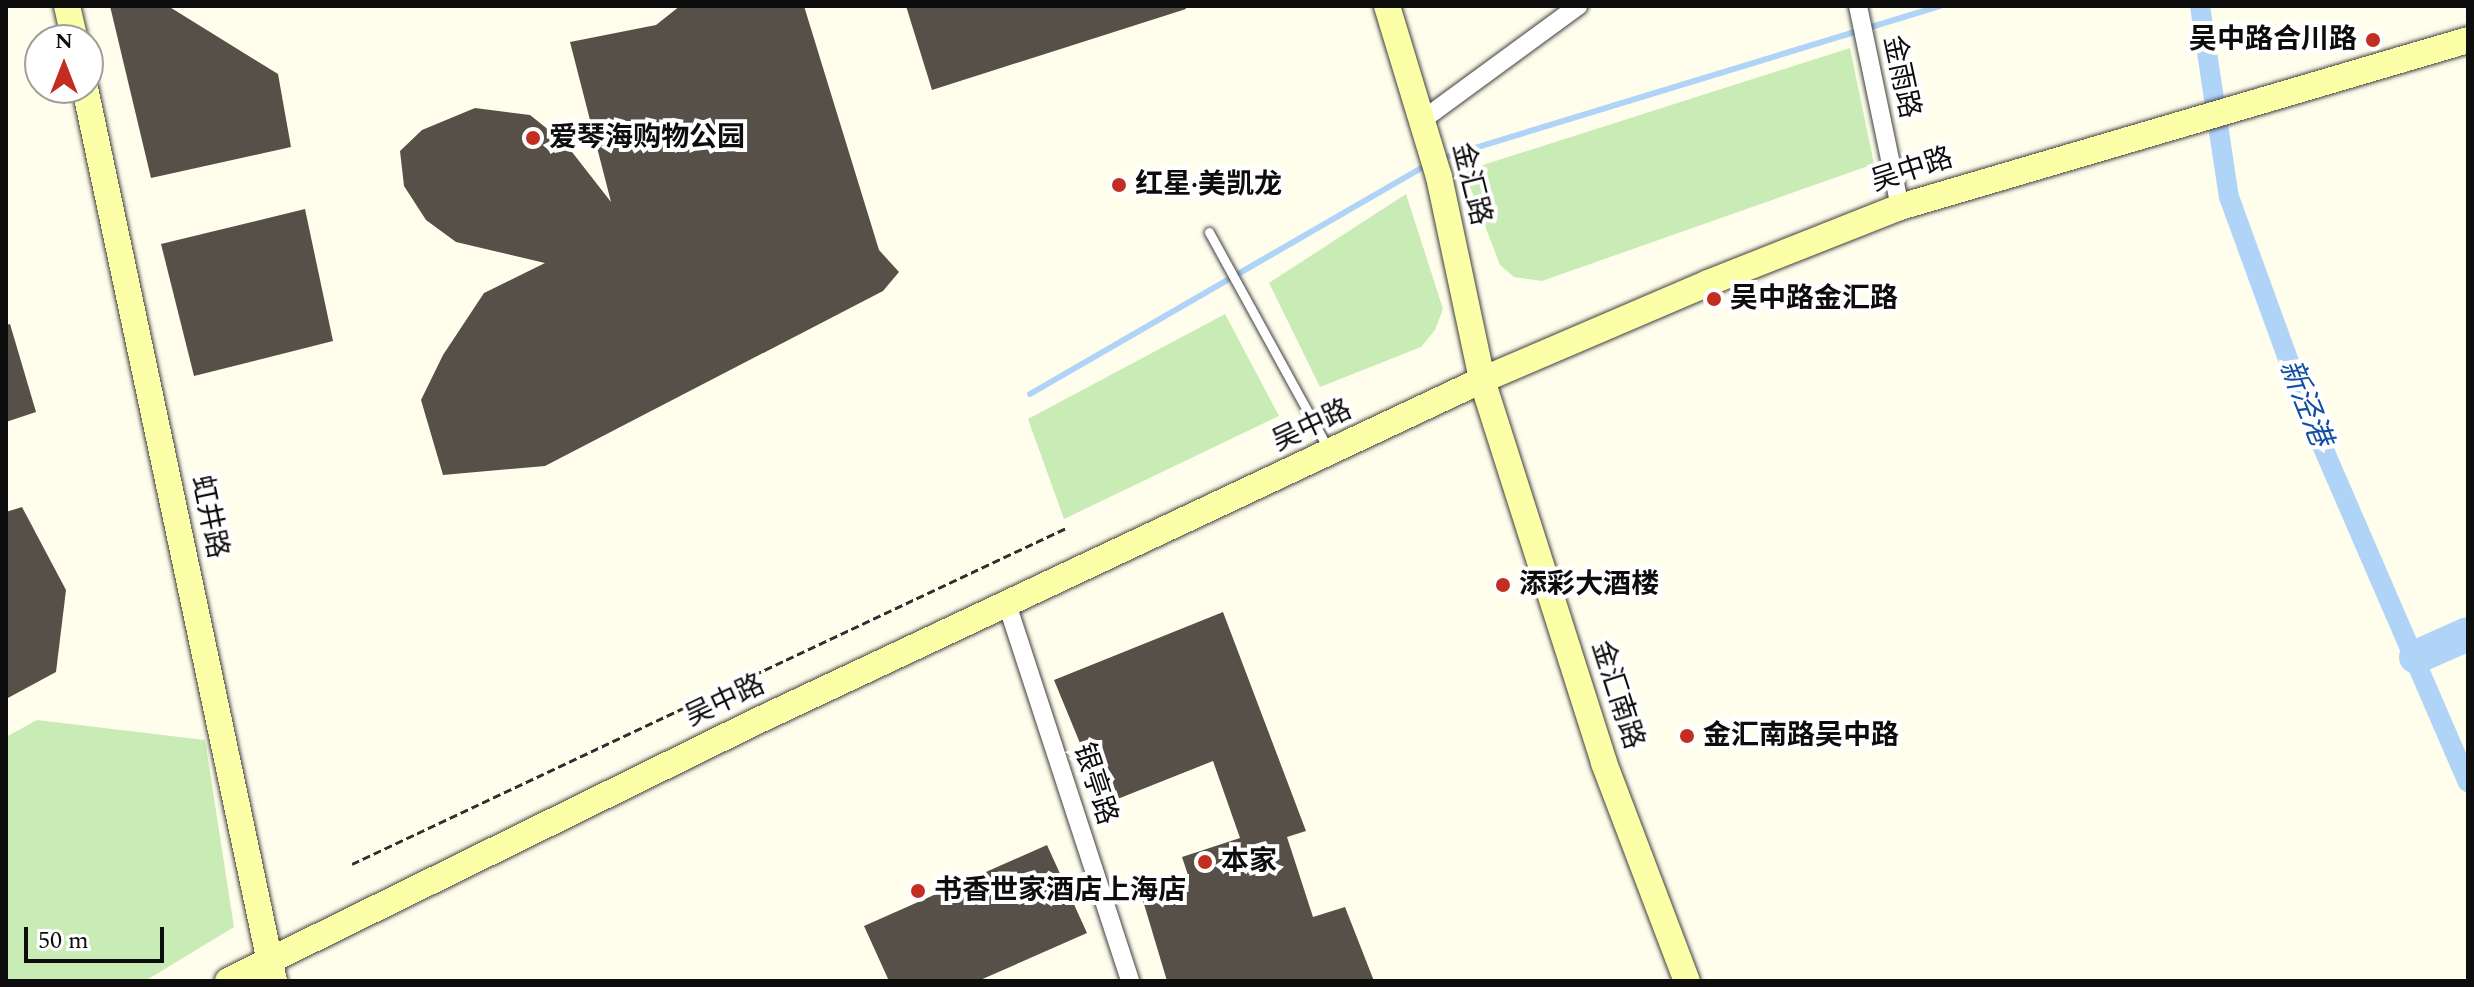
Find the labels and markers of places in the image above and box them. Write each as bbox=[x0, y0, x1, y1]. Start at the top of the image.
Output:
place label: 吴中路合川路 bbox=[2189, 23, 2357, 57]
marker: 吴中路合川路 bbox=[2364, 31, 2382, 49]
place label: 爱琴海购物公园 bbox=[549, 121, 745, 155]
marker: 爱琴海购物公园 bbox=[524, 129, 542, 147]
place label: 红星·美凯龙 bbox=[1135, 168, 1282, 202]
marker: 红星·美凯龙 bbox=[1110, 176, 1128, 194]
place label: 吴中路金汇路 bbox=[1730, 282, 1898, 316]
marker: 吴中路金汇路 bbox=[1705, 290, 1723, 308]
place label: 添彩大酒楼 bbox=[1519, 568, 1659, 602]
marker: 添彩大酒楼 bbox=[1494, 576, 1512, 594]
place label: 金汇南路吴中路 bbox=[1703, 719, 1899, 753]
marker: 金汇南路吴中路 bbox=[1678, 727, 1696, 745]
place label: 本家 bbox=[1221, 845, 1277, 879]
marker: 本家 bbox=[1196, 853, 1214, 871]
place label: 书香世家酒店上海店 bbox=[934, 874, 1186, 908]
marker: 书香世家酒店上海店 bbox=[909, 882, 927, 900]

